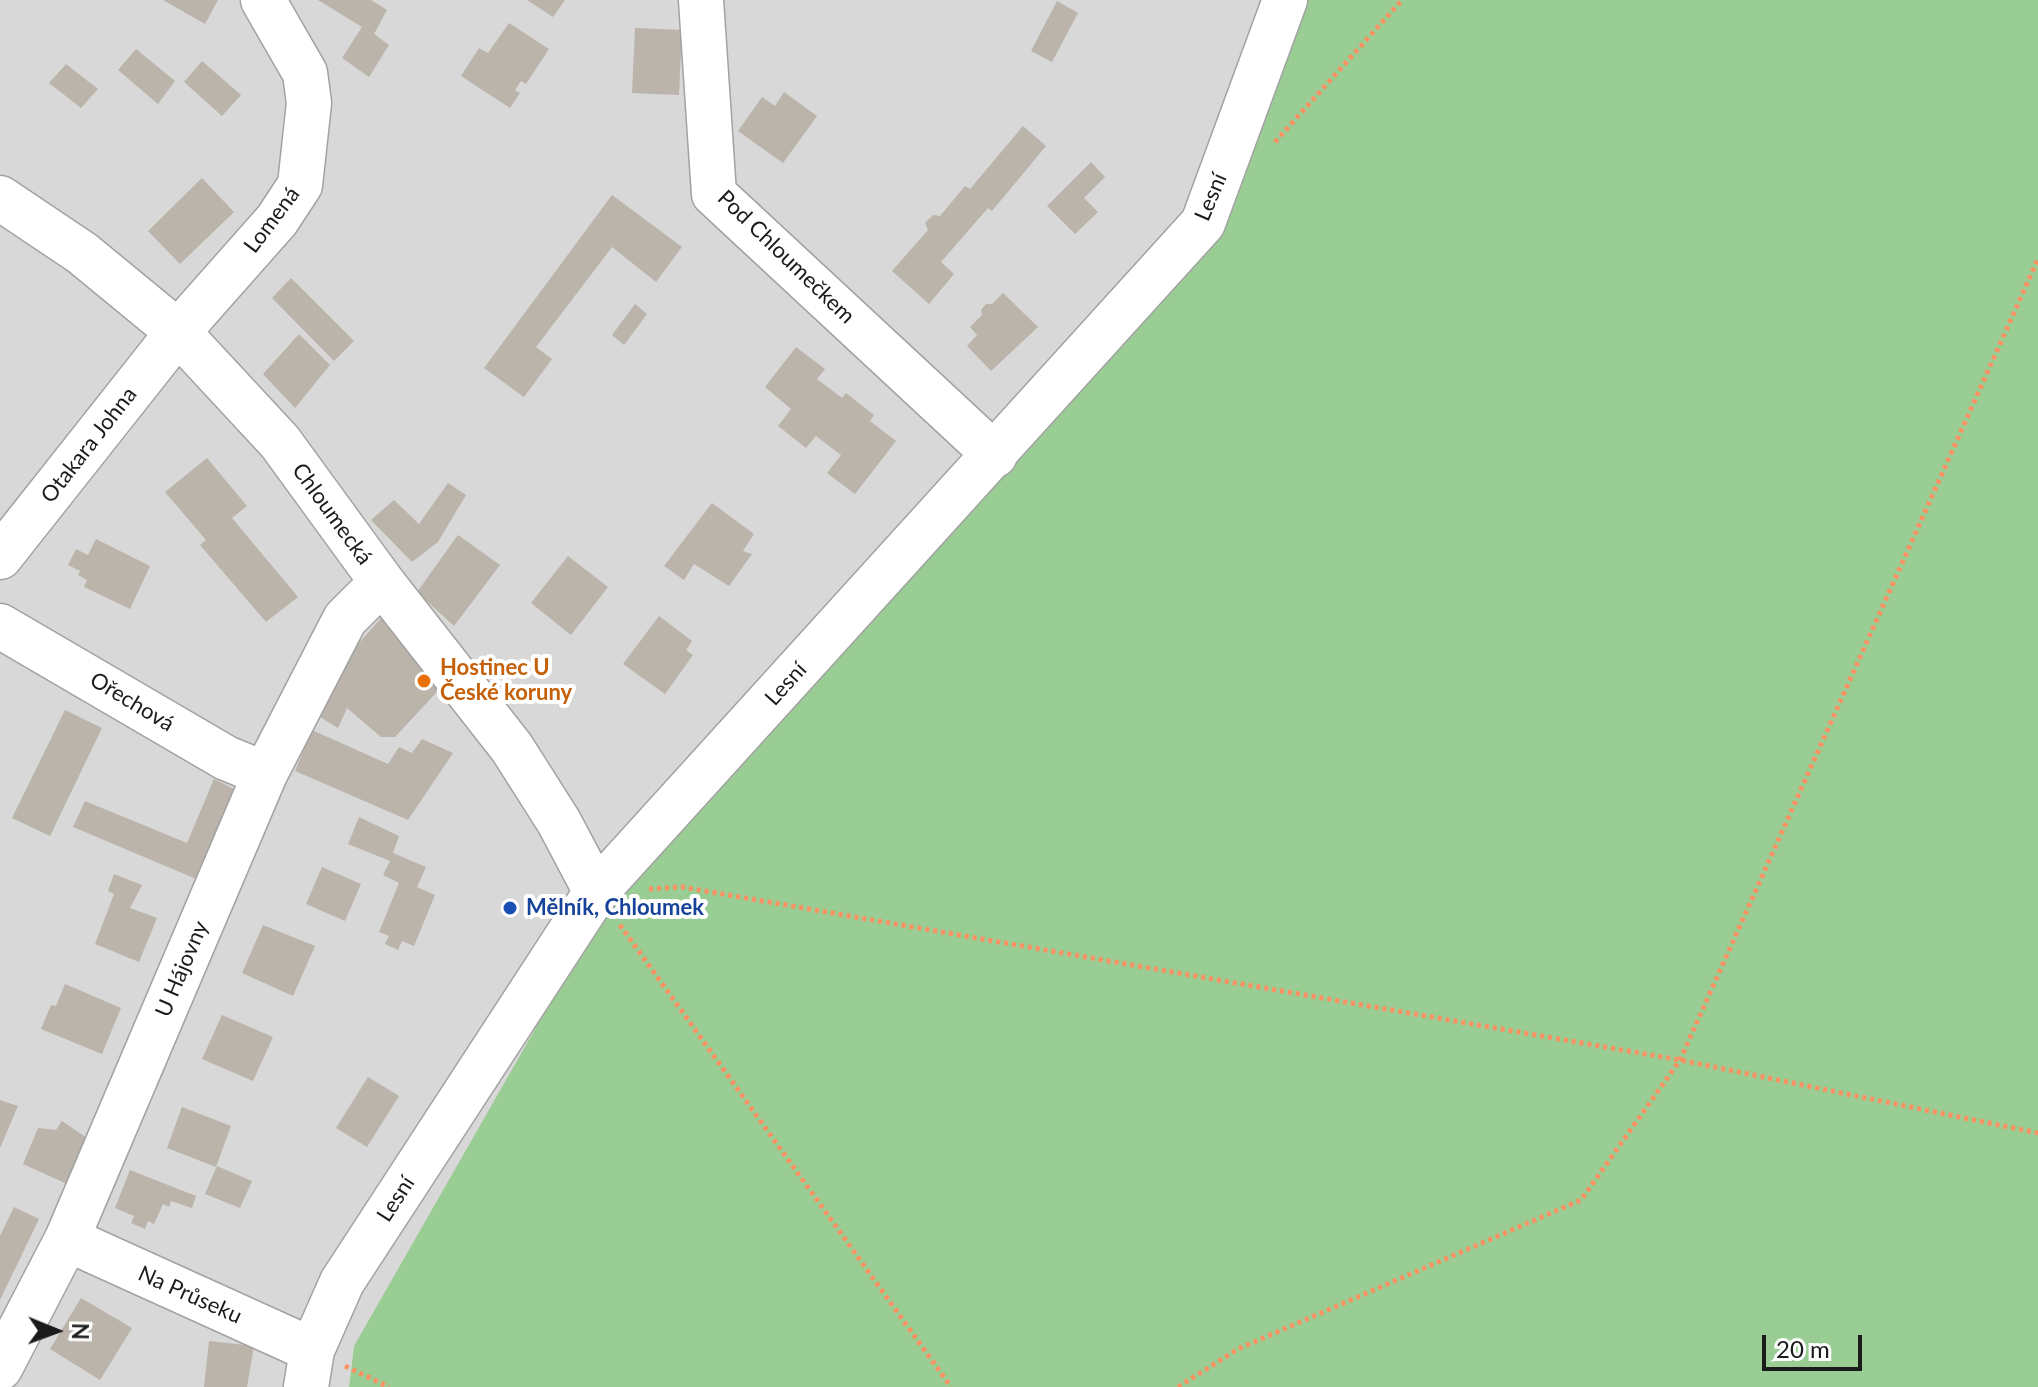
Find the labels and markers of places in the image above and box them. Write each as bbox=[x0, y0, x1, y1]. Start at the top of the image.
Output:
place label: Hostinec U České koruny bbox=[440, 655, 572, 706]
marker: Hostinec U České koruny bbox=[415, 672, 433, 690]
place label: Mělník, Chloumek bbox=[526, 895, 704, 921]
marker: Mělník, Chloumek bbox=[501, 899, 519, 917]

